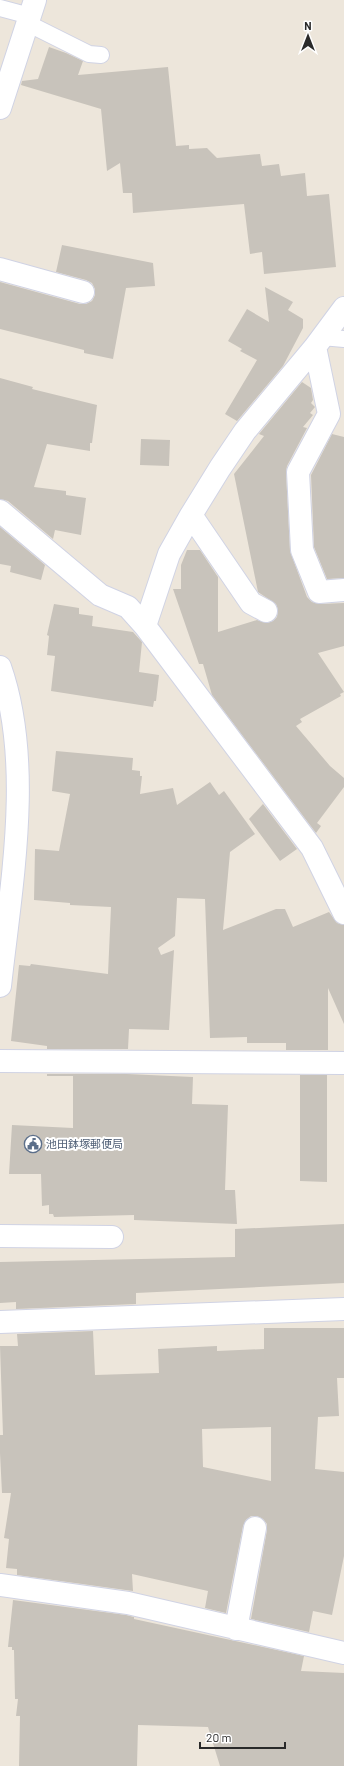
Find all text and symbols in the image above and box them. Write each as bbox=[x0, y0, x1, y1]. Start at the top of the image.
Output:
north arrow bbox=[288, 16, 328, 56]
text: N bbox=[304, 19, 312, 32]
public building icon: 池田鉢塚郵便局 bbox=[23, 1134, 43, 1154]
place label: 池田鉢塚郵便局 bbox=[46, 1137, 123, 1150]
scale bar bbox=[200, 1724, 285, 1750]
text: 20 m bbox=[206, 1730, 232, 1744]

